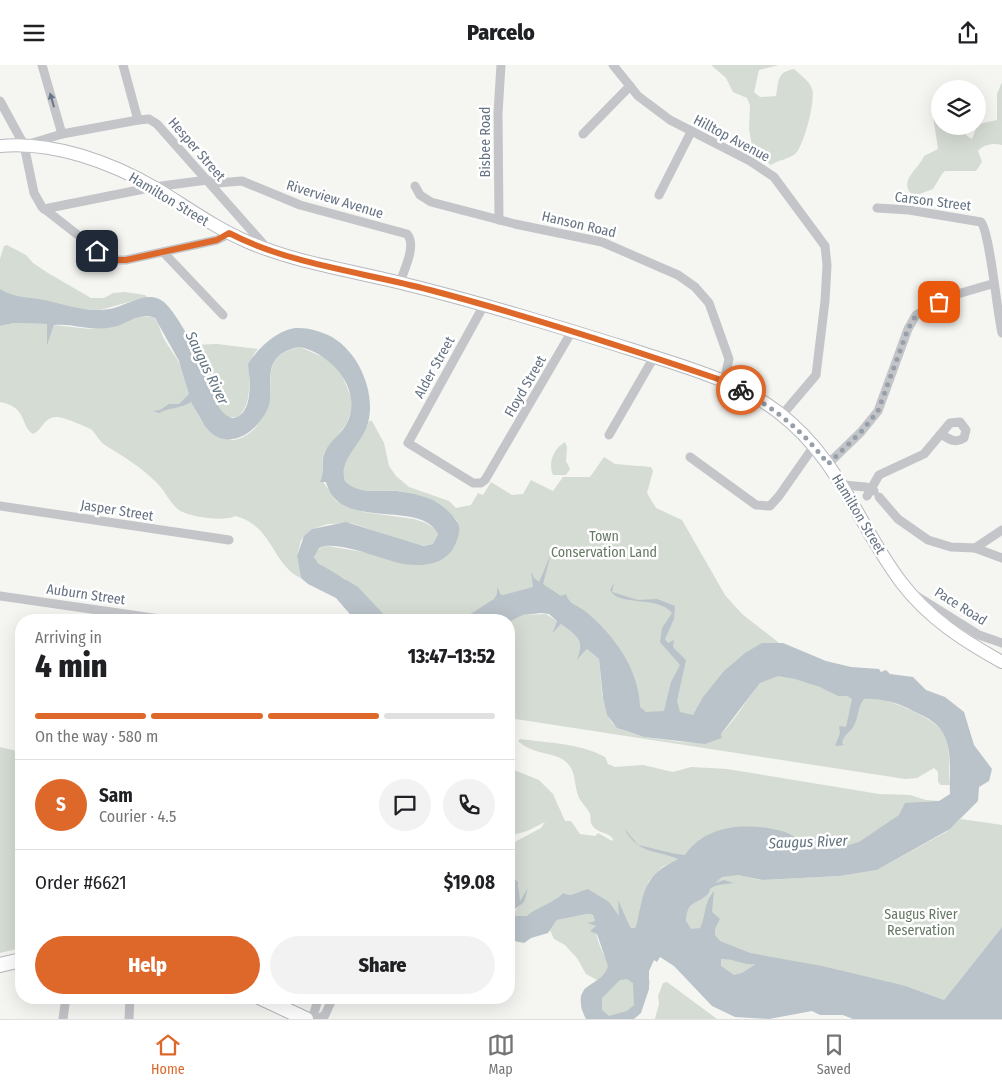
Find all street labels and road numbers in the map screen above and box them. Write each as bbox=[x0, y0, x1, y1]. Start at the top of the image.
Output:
street label: Bisbee Road bbox=[477, 107, 494, 177]
street label: Hilltop Avenue bbox=[691, 111, 773, 166]
street label: Hesper Street bbox=[165, 114, 229, 185]
street label: Hamilton Street bbox=[126, 169, 212, 230]
street label: Riverview Avenue bbox=[284, 177, 385, 222]
street label: Carson Street bbox=[894, 188, 973, 215]
street label: Hanson Road bbox=[540, 208, 618, 241]
street label: Alder Street bbox=[411, 333, 459, 401]
street label: Floyd Street bbox=[501, 352, 550, 420]
street label: Hamilton Street bbox=[828, 471, 889, 558]
street label: Jasper Street bbox=[79, 496, 155, 525]
street label: Auburn Street bbox=[45, 581, 127, 608]
street label: Pace Road bbox=[931, 584, 990, 629]

